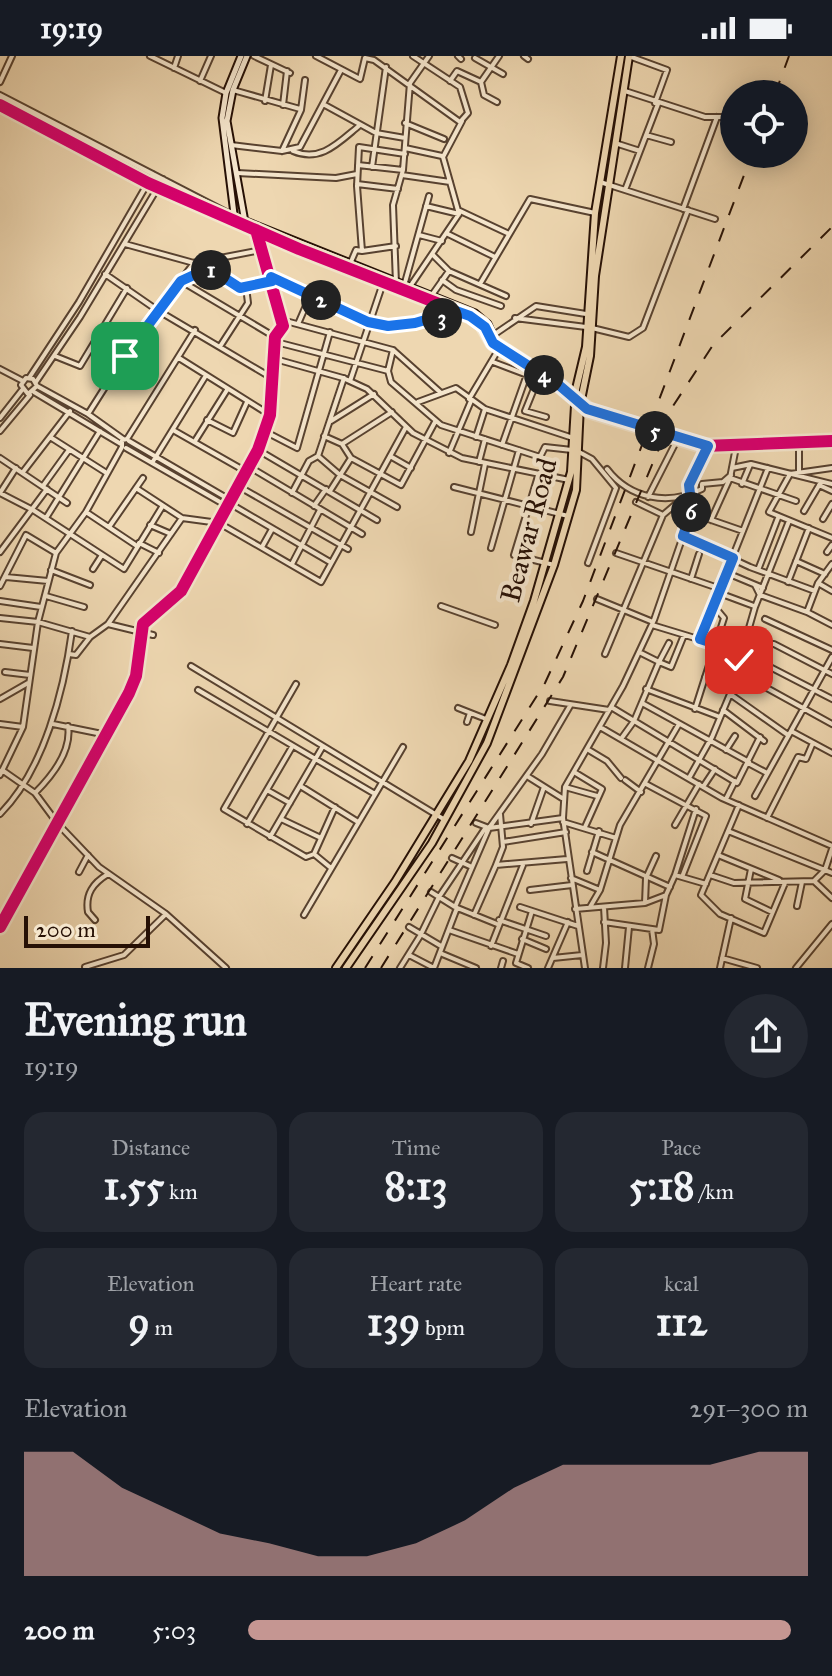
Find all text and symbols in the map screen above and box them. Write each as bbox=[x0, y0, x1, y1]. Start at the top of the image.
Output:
text: 19:19 bbox=[40, 10, 103, 46]
map controls bbox=[720, 80, 808, 168]
button: locate bbox=[720, 80, 808, 168]
pin: 1 bbox=[191, 250, 231, 290]
text: 1 bbox=[207, 256, 215, 283]
pin: 2 bbox=[301, 280, 341, 320]
text: 2 bbox=[316, 286, 326, 313]
pin: 3 bbox=[422, 298, 462, 338]
text: 3 bbox=[438, 304, 446, 331]
pin bbox=[91, 322, 159, 390]
icon: arrive bbox=[103, 334, 147, 378]
pin: 4 bbox=[524, 355, 564, 395]
text: 4 bbox=[538, 361, 550, 388]
pin: 5 bbox=[635, 411, 675, 451]
text: 5 bbox=[650, 417, 660, 444]
street label: Beawar Road bbox=[492, 454, 565, 606]
pin: 6 bbox=[671, 492, 711, 532]
text: 6 bbox=[685, 498, 697, 525]
pin bbox=[705, 626, 773, 694]
icon: check bbox=[717, 638, 761, 682]
scale bar bbox=[24, 912, 150, 948]
text: 200 m bbox=[36, 916, 96, 943]
text: Evening run bbox=[24, 993, 247, 1047]
button: share bbox=[724, 994, 808, 1078]
text: 19:19 bbox=[24, 1050, 79, 1082]
text: Distance bbox=[111, 1134, 190, 1161]
text: Time bbox=[392, 1134, 440, 1161]
text: Pace bbox=[661, 1134, 701, 1161]
text: 1.55 bbox=[104, 1161, 164, 1210]
text: 8:13 bbox=[384, 1161, 448, 1210]
text: 5:18 bbox=[629, 1161, 695, 1210]
text: km bbox=[164, 1178, 198, 1205]
text: /km bbox=[695, 1178, 734, 1205]
text: Elevation bbox=[107, 1270, 194, 1297]
text: Heart rate bbox=[370, 1270, 462, 1297]
text: kcal bbox=[664, 1270, 699, 1297]
text: 9 bbox=[128, 1297, 150, 1346]
text: 139 bbox=[367, 1297, 420, 1346]
text: 112 bbox=[656, 1297, 707, 1346]
text: m bbox=[150, 1314, 173, 1341]
text: bpm bbox=[420, 1314, 465, 1341]
text: Elevation bbox=[24, 1392, 127, 1424]
text: 291–300 m bbox=[689, 1392, 808, 1424]
text: 200 m bbox=[24, 1614, 95, 1646]
text: 5:03 bbox=[152, 1614, 196, 1646]

